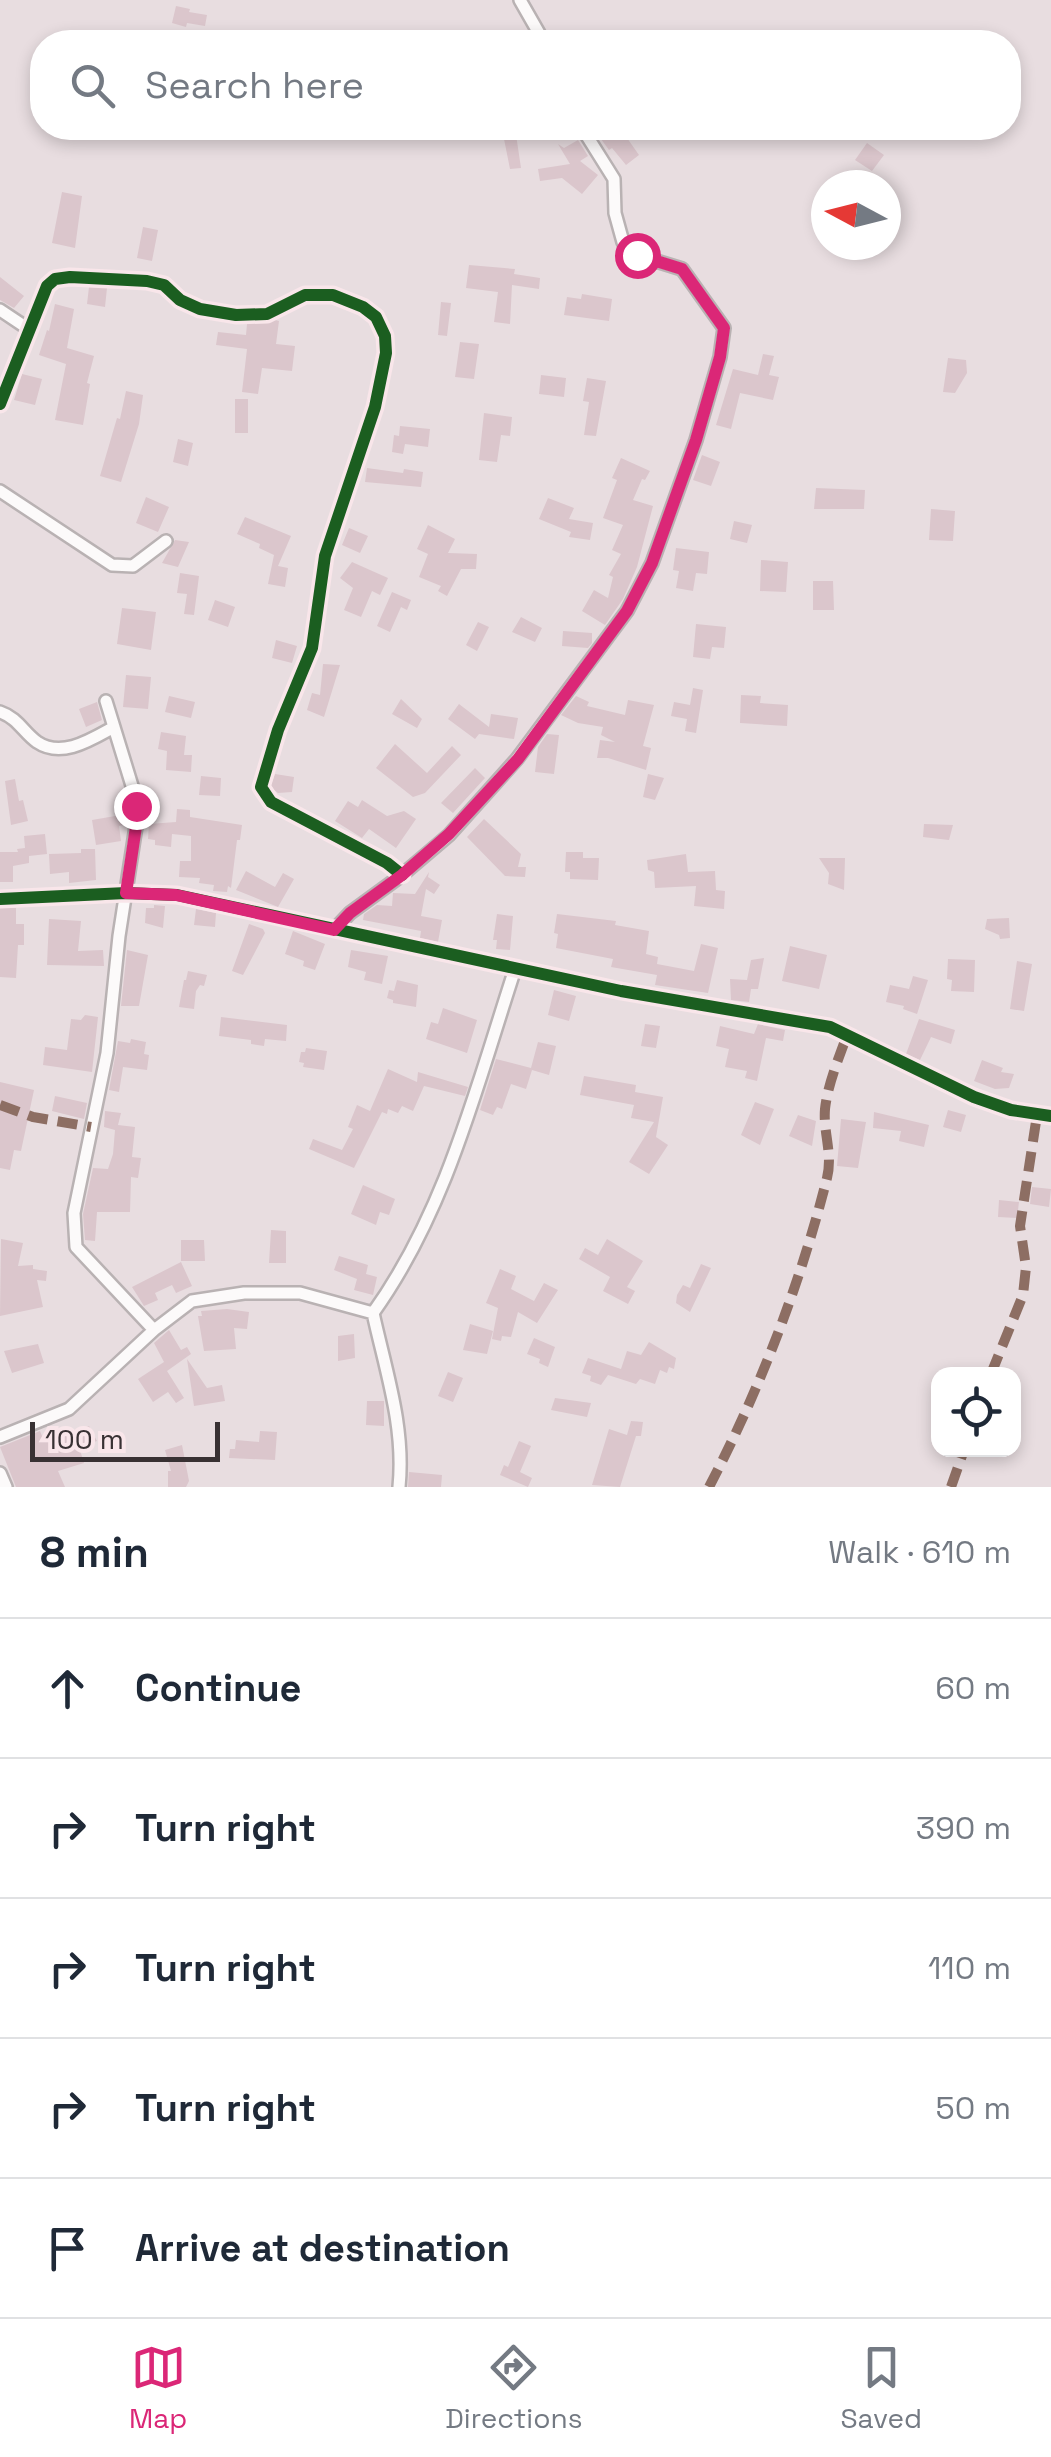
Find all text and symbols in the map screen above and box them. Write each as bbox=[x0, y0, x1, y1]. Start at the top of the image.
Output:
search box bbox=[30, 30, 1021, 140]
icon: search bbox=[65, 58, 120, 113]
text: Search here bbox=[145, 61, 364, 109]
north arrow bbox=[811, 170, 901, 260]
route start bbox=[615, 233, 661, 279]
route end bbox=[114, 784, 160, 830]
map controls bbox=[931, 1367, 1021, 1457]
button: locate bbox=[931, 1367, 1021, 1457]
scale bar bbox=[30, 1417, 220, 1462]
text: 100 m bbox=[45, 1421, 124, 1457]
text: 8 min bbox=[40, 1526, 149, 1579]
text: Walk · 610 m bbox=[828, 1532, 1011, 1572]
icon: ahead bbox=[40, 1661, 95, 1716]
text: Continue bbox=[135, 1664, 301, 1712]
text: 60 m bbox=[935, 1668, 1011, 1708]
icon: right bbox=[40, 1801, 95, 1856]
text: Turn right bbox=[135, 1804, 316, 1852]
text: 390 m bbox=[916, 1808, 1011, 1848]
icon: right bbox=[40, 1941, 95, 1996]
text: Turn right bbox=[135, 1944, 316, 1992]
text: 110 m bbox=[928, 1948, 1011, 1988]
icon: right bbox=[40, 2081, 95, 2136]
text: Turn right bbox=[135, 2084, 316, 2132]
text: 50 m bbox=[936, 2088, 1011, 2128]
icon: arrive bbox=[40, 2221, 95, 2276]
text: Arrive at destination bbox=[135, 2224, 510, 2272]
tab: Map bbox=[129, 2340, 187, 2436]
tab: Directions bbox=[445, 2340, 582, 2436]
tab: Saved bbox=[840, 2340, 922, 2436]

